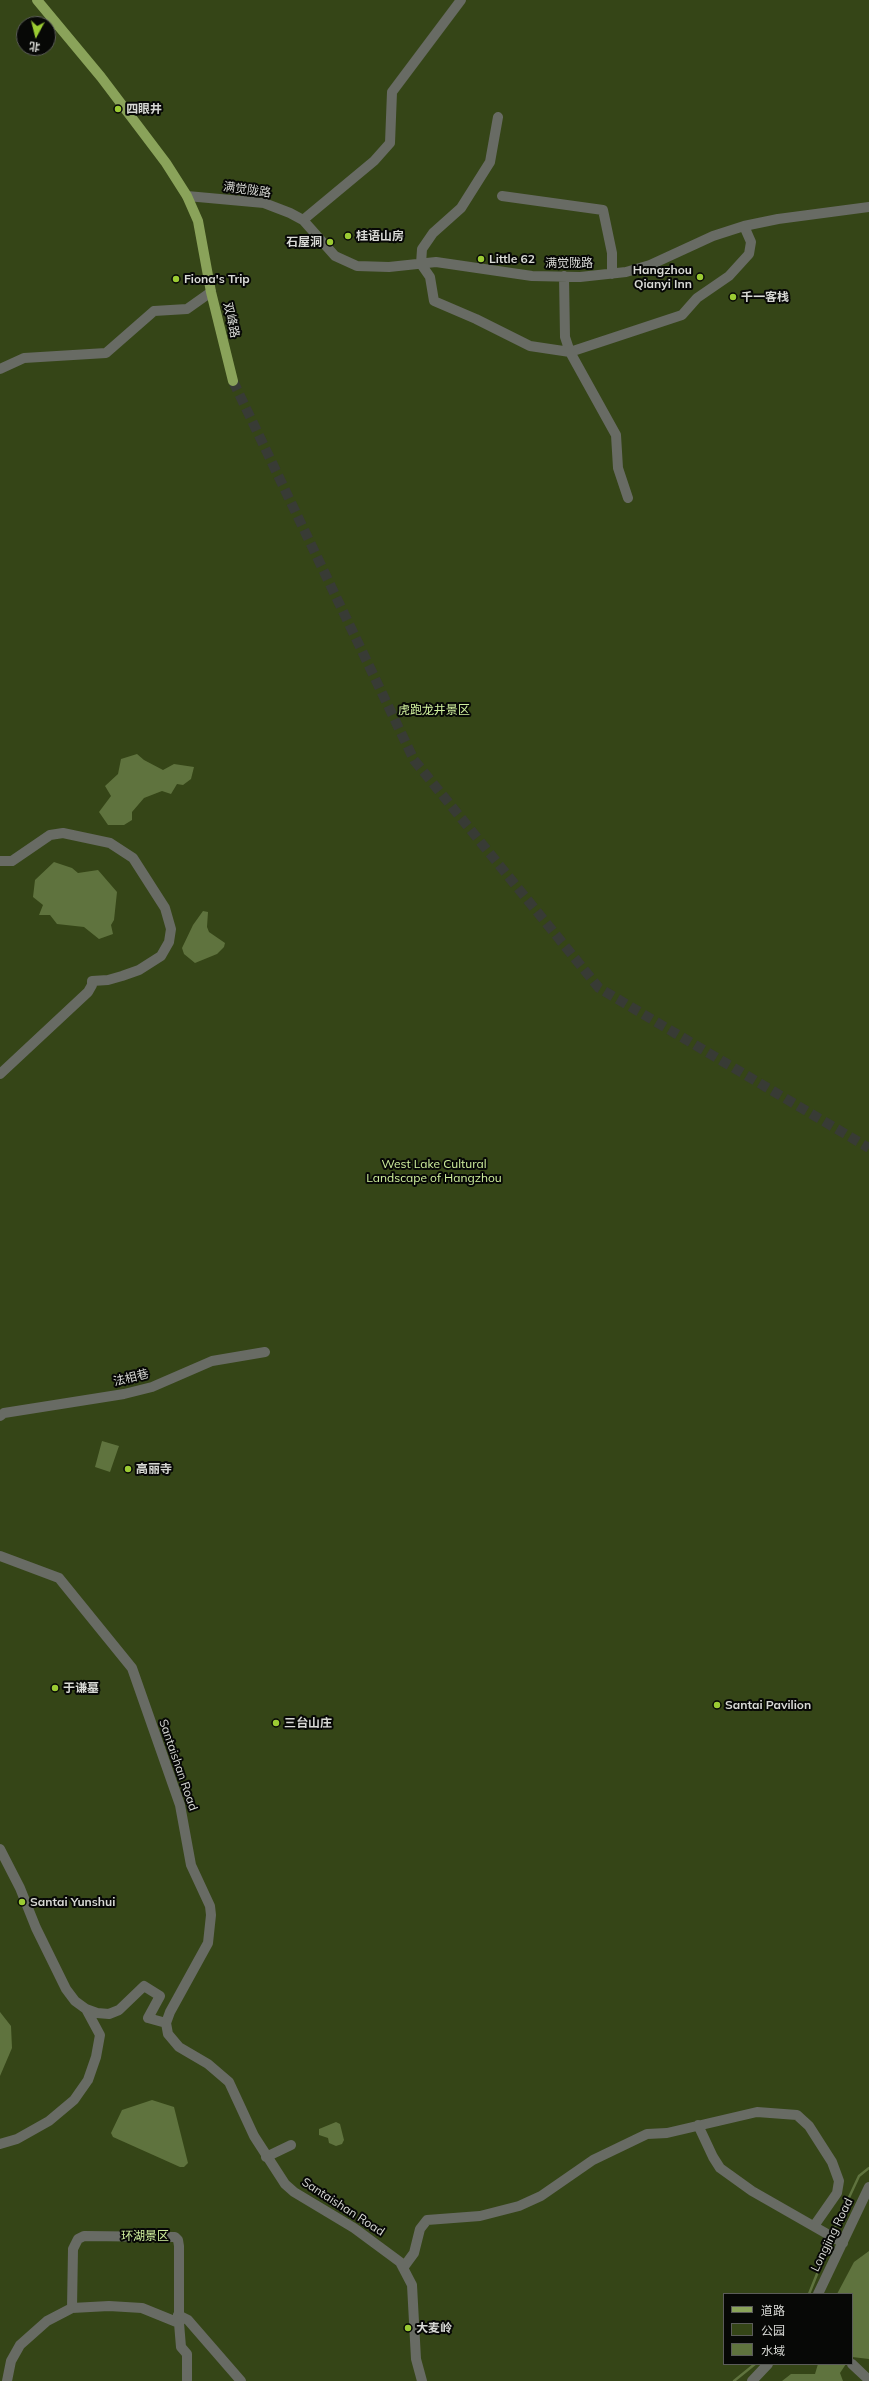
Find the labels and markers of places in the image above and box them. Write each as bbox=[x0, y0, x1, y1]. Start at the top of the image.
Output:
place label: 四眼井 bbox=[126, 102, 162, 116]
marker: 四眼井 bbox=[113, 104, 123, 114]
place label: 桂语山房 bbox=[356, 229, 404, 243]
marker: 桂语山房 bbox=[343, 231, 353, 241]
place label: 石屋洞 bbox=[286, 235, 322, 249]
marker: 石屋洞 bbox=[325, 237, 335, 247]
place label: Little 62 bbox=[489, 252, 535, 266]
marker: Little 62 bbox=[476, 254, 486, 264]
place label: Hangzhou Qianyi Inn bbox=[633, 263, 692, 291]
place label: Fiona's Trip bbox=[184, 272, 250, 286]
marker: Hangzhou Qianyi Inn bbox=[695, 272, 705, 282]
marker: Fiona's Trip bbox=[171, 274, 181, 284]
place label: 千一客栈 bbox=[741, 290, 789, 304]
marker: 千一客栈 bbox=[728, 292, 738, 302]
place label: 高丽寺 bbox=[136, 1462, 172, 1476]
marker: 高丽寺 bbox=[123, 1464, 133, 1474]
place label: 于谦墓 bbox=[63, 1681, 99, 1695]
marker: 于谦墓 bbox=[50, 1683, 60, 1693]
place label: Santai Pavilion bbox=[725, 1698, 811, 1712]
marker: Santai Pavilion bbox=[712, 1700, 722, 1710]
place label: 三台山庄 bbox=[284, 1716, 332, 1730]
marker: 三台山庄 bbox=[271, 1718, 281, 1728]
place label: Santai Yunshui bbox=[30, 1895, 115, 1909]
marker: Santai Yunshui bbox=[17, 1897, 27, 1907]
place label: 大麦岭 bbox=[416, 2321, 452, 2335]
marker: 大麦岭 bbox=[403, 2323, 413, 2333]

